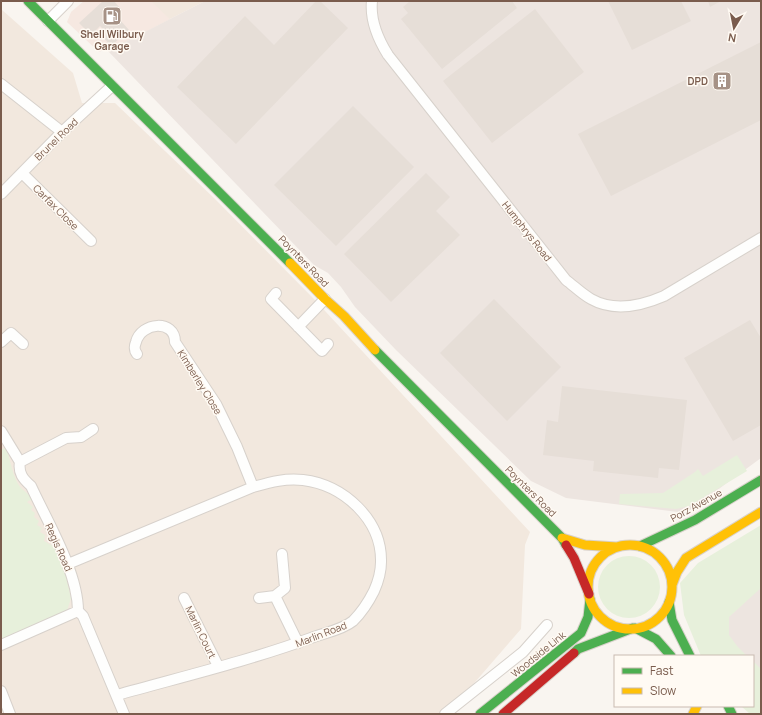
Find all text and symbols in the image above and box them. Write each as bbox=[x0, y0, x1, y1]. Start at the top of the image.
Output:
fuel station icon: Shell Wilbury Garage bbox=[101, 5, 123, 27]
north arrow bbox=[714, 8, 754, 48]
place label: Shell Wilbury Garage bbox=[80, 27, 144, 53]
text: N bbox=[727, 30, 737, 46]
building icon: DPD bbox=[711, 70, 733, 92]
place label: DPD bbox=[688, 74, 708, 88]
street label: Brunel Road bbox=[31, 115, 81, 163]
street label: Carfax Close bbox=[30, 181, 82, 233]
street label: Humphrys Road bbox=[499, 198, 555, 264]
street label: Poynters Road bbox=[276, 232, 332, 290]
street label: Kimberley Close bbox=[174, 347, 226, 417]
street label: Poynters Road bbox=[502, 462, 560, 520]
street label: Porz Avenue bbox=[668, 485, 724, 525]
street label: Regis Road bbox=[42, 521, 76, 573]
street label: Marlin Court bbox=[182, 603, 220, 661]
street label: Marlin Road bbox=[293, 618, 349, 650]
street label: Woodside Link bbox=[508, 627, 569, 680]
legend bbox=[614, 655, 754, 707]
text: Fast bbox=[650, 662, 674, 679]
text: Slow bbox=[650, 682, 676, 699]

